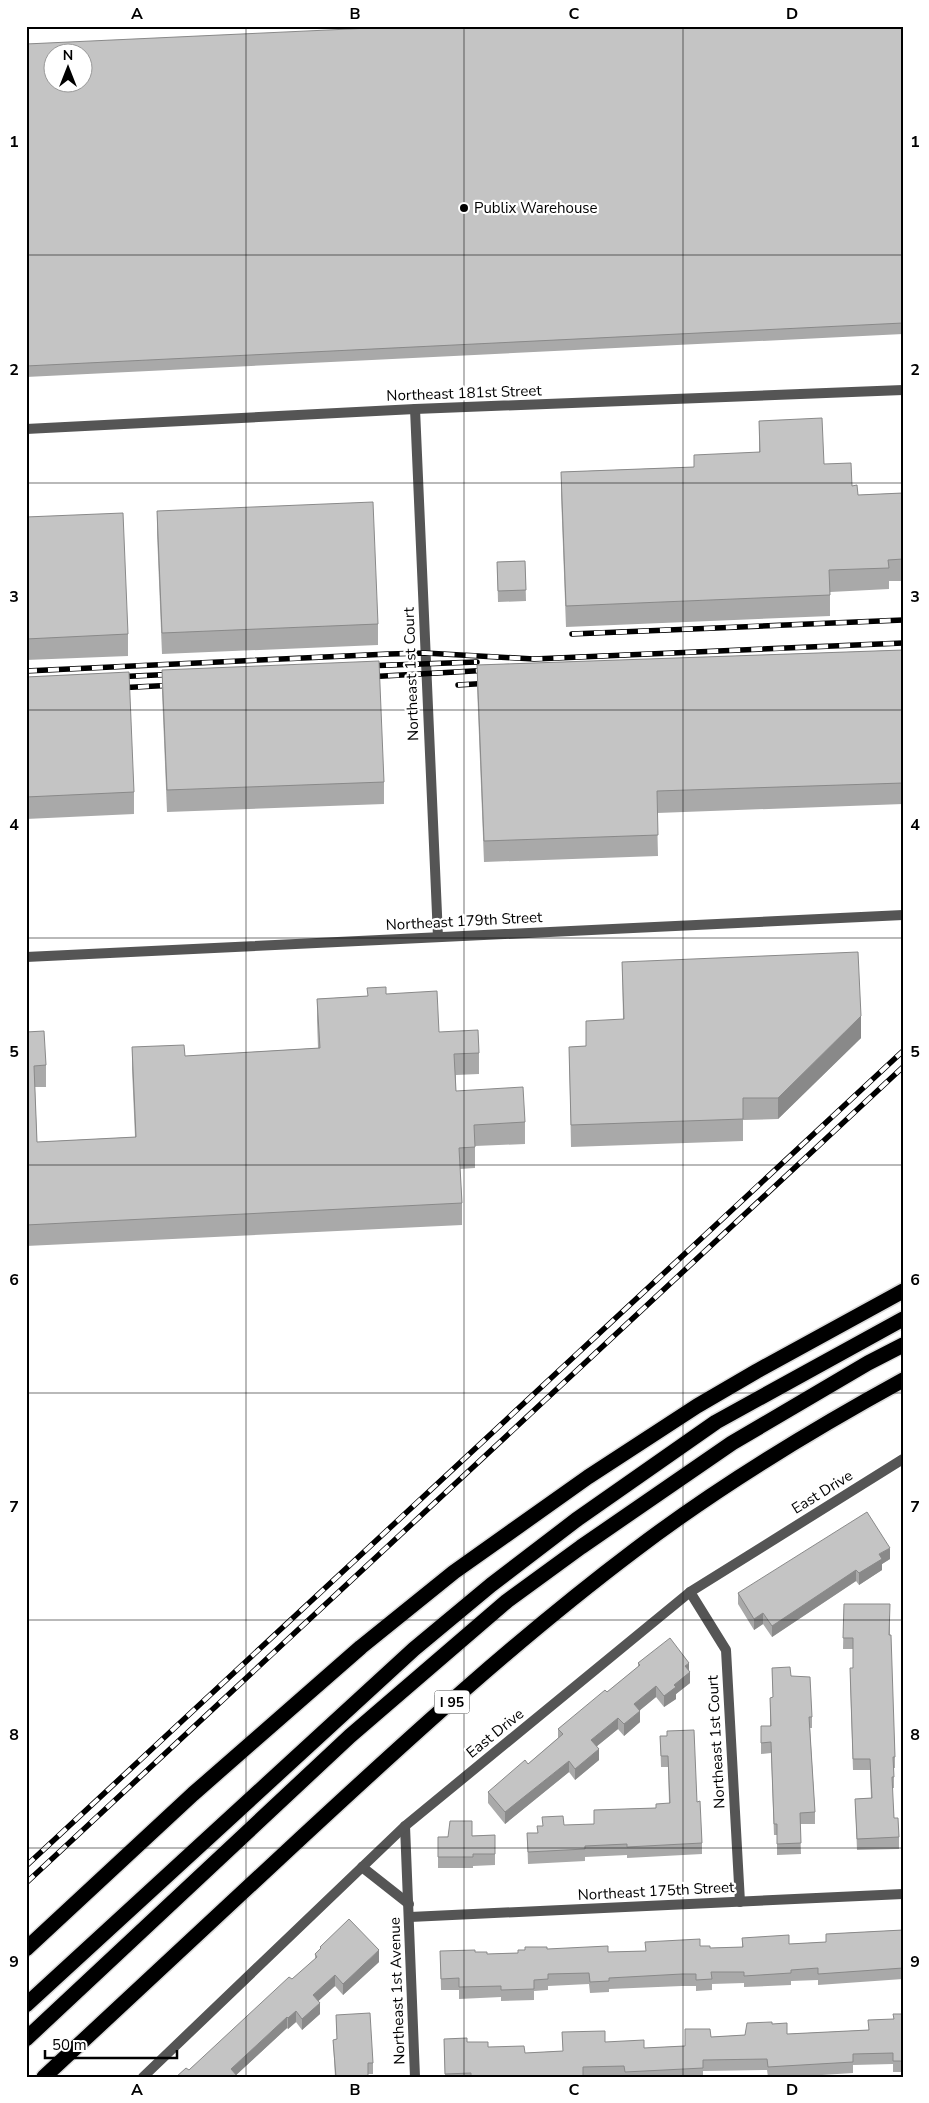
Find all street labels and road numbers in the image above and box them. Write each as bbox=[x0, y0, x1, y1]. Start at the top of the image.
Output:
street label: Northeast 181st Street bbox=[386, 380, 543, 406]
street label: Northeast 1st Court bbox=[399, 606, 423, 741]
street label: Northeast 179th Street bbox=[385, 907, 544, 935]
street label: East Drive bbox=[788, 1465, 856, 1519]
street label: Northeast 1st Court bbox=[702, 1674, 729, 1809]
road number: I 95 bbox=[434, 1690, 470, 1714]
street label: East Drive bbox=[462, 1704, 528, 1762]
street label: Northeast 175th Street bbox=[577, 1877, 736, 1905]
street label: Northeast 1st Avenue bbox=[384, 1917, 410, 2065]

